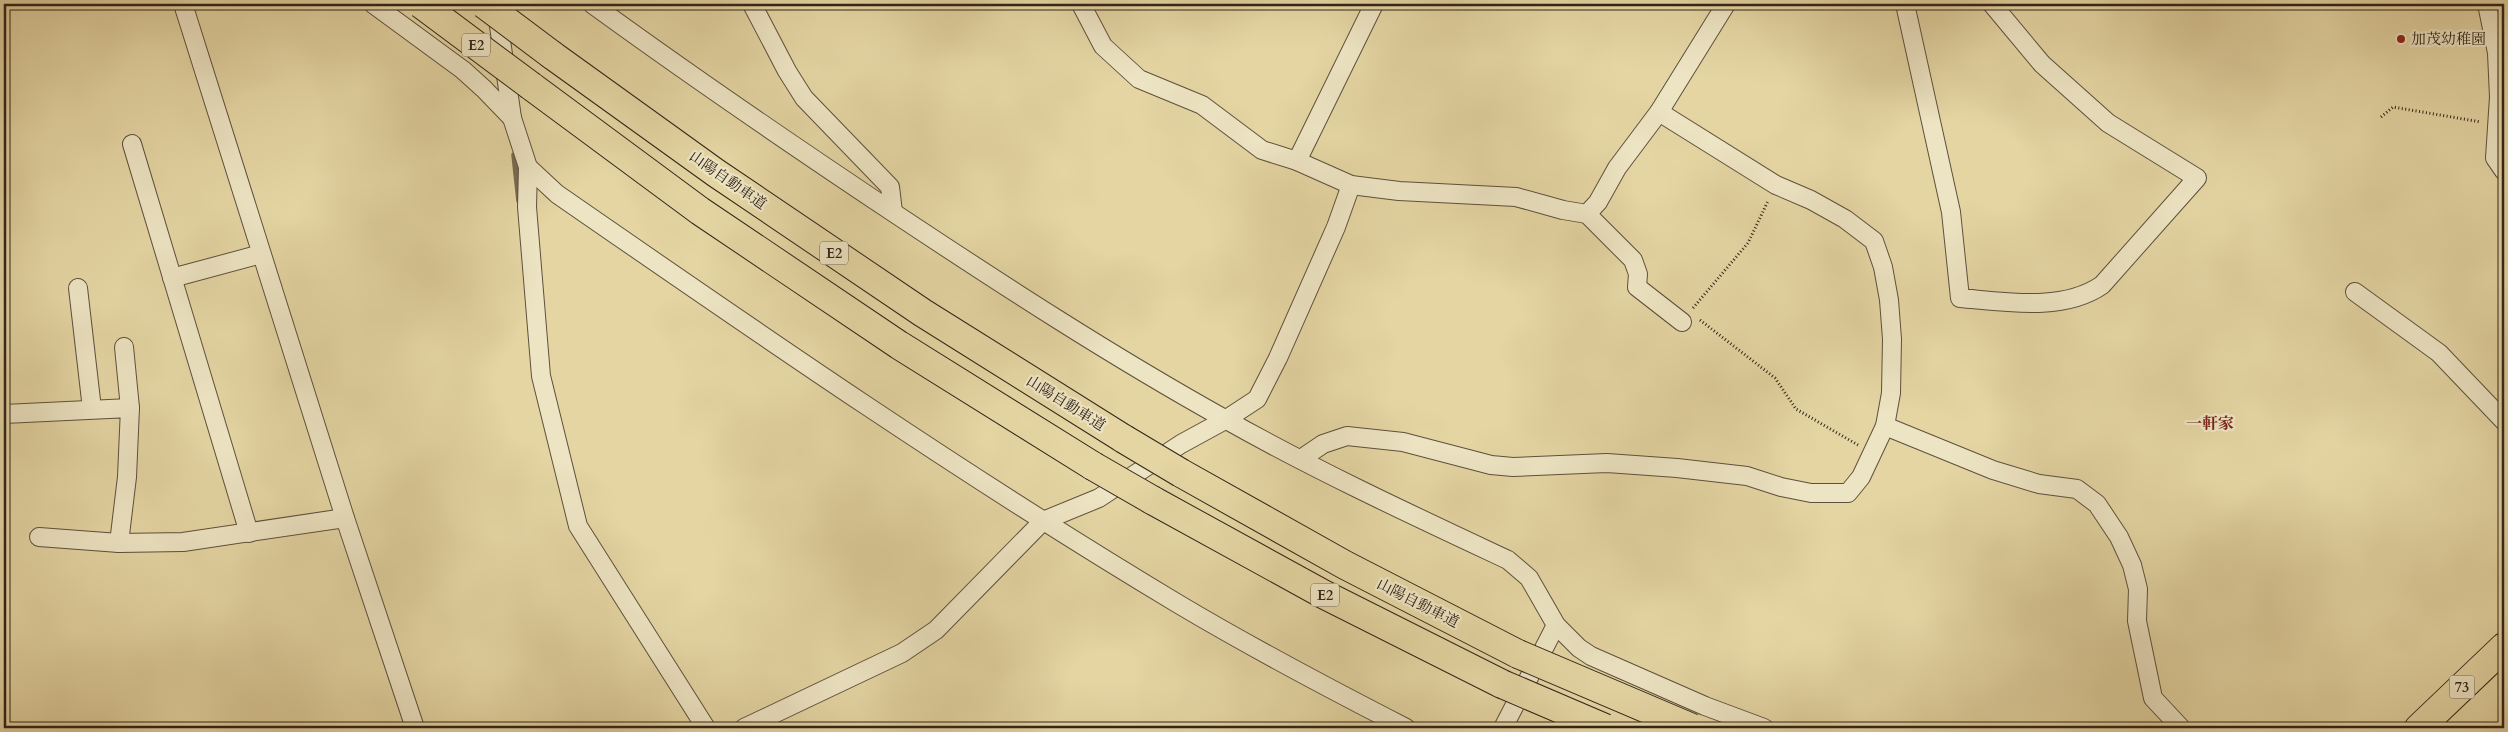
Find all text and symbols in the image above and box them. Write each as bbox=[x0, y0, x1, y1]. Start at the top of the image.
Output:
place label: 加茂幼稚園 bbox=[2411, 29, 2486, 49]
marker: 加茂幼稚園 bbox=[2395, 33, 2407, 45]
road number: E2 bbox=[462, 34, 490, 56]
street label: 山陽自動車道 bbox=[685, 146, 771, 214]
road number: E2 bbox=[820, 242, 848, 264]
street label: 山陽自動車道 bbox=[1023, 371, 1109, 435]
district label: 一軒家 bbox=[2186, 413, 2234, 435]
street label: 山陽自動車道 bbox=[1373, 574, 1463, 632]
road number: E2 bbox=[1311, 584, 1339, 606]
road number: 73 bbox=[2450, 676, 2474, 699]

